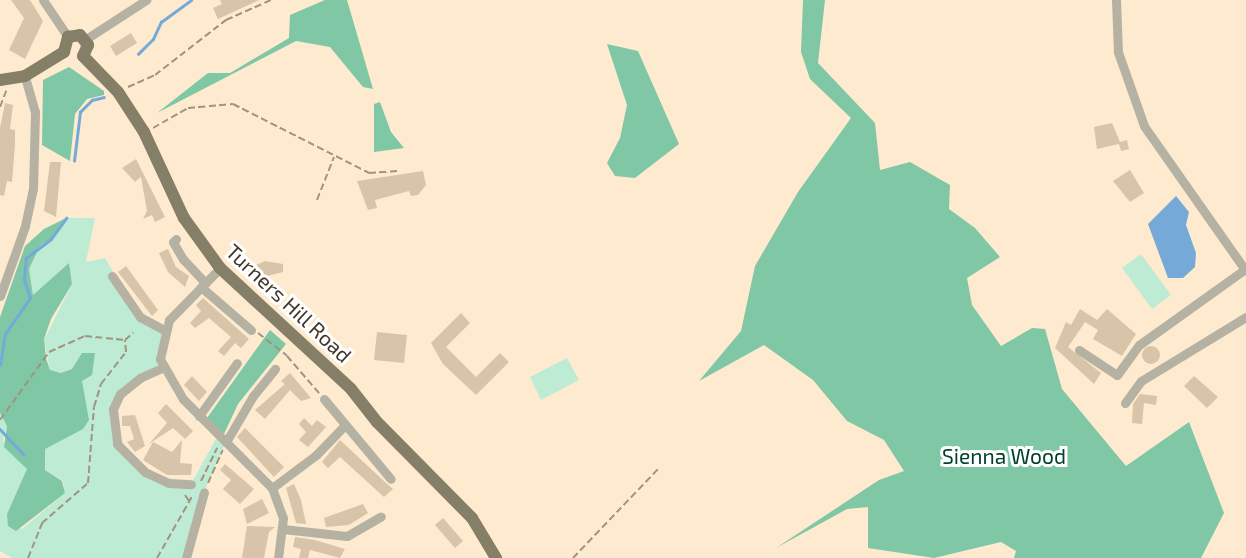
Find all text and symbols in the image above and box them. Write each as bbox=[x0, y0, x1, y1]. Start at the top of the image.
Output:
street label: Turners Hill Road bbox=[221, 238, 357, 368]
park label: Sienna Wood bbox=[942, 443, 1066, 469]

